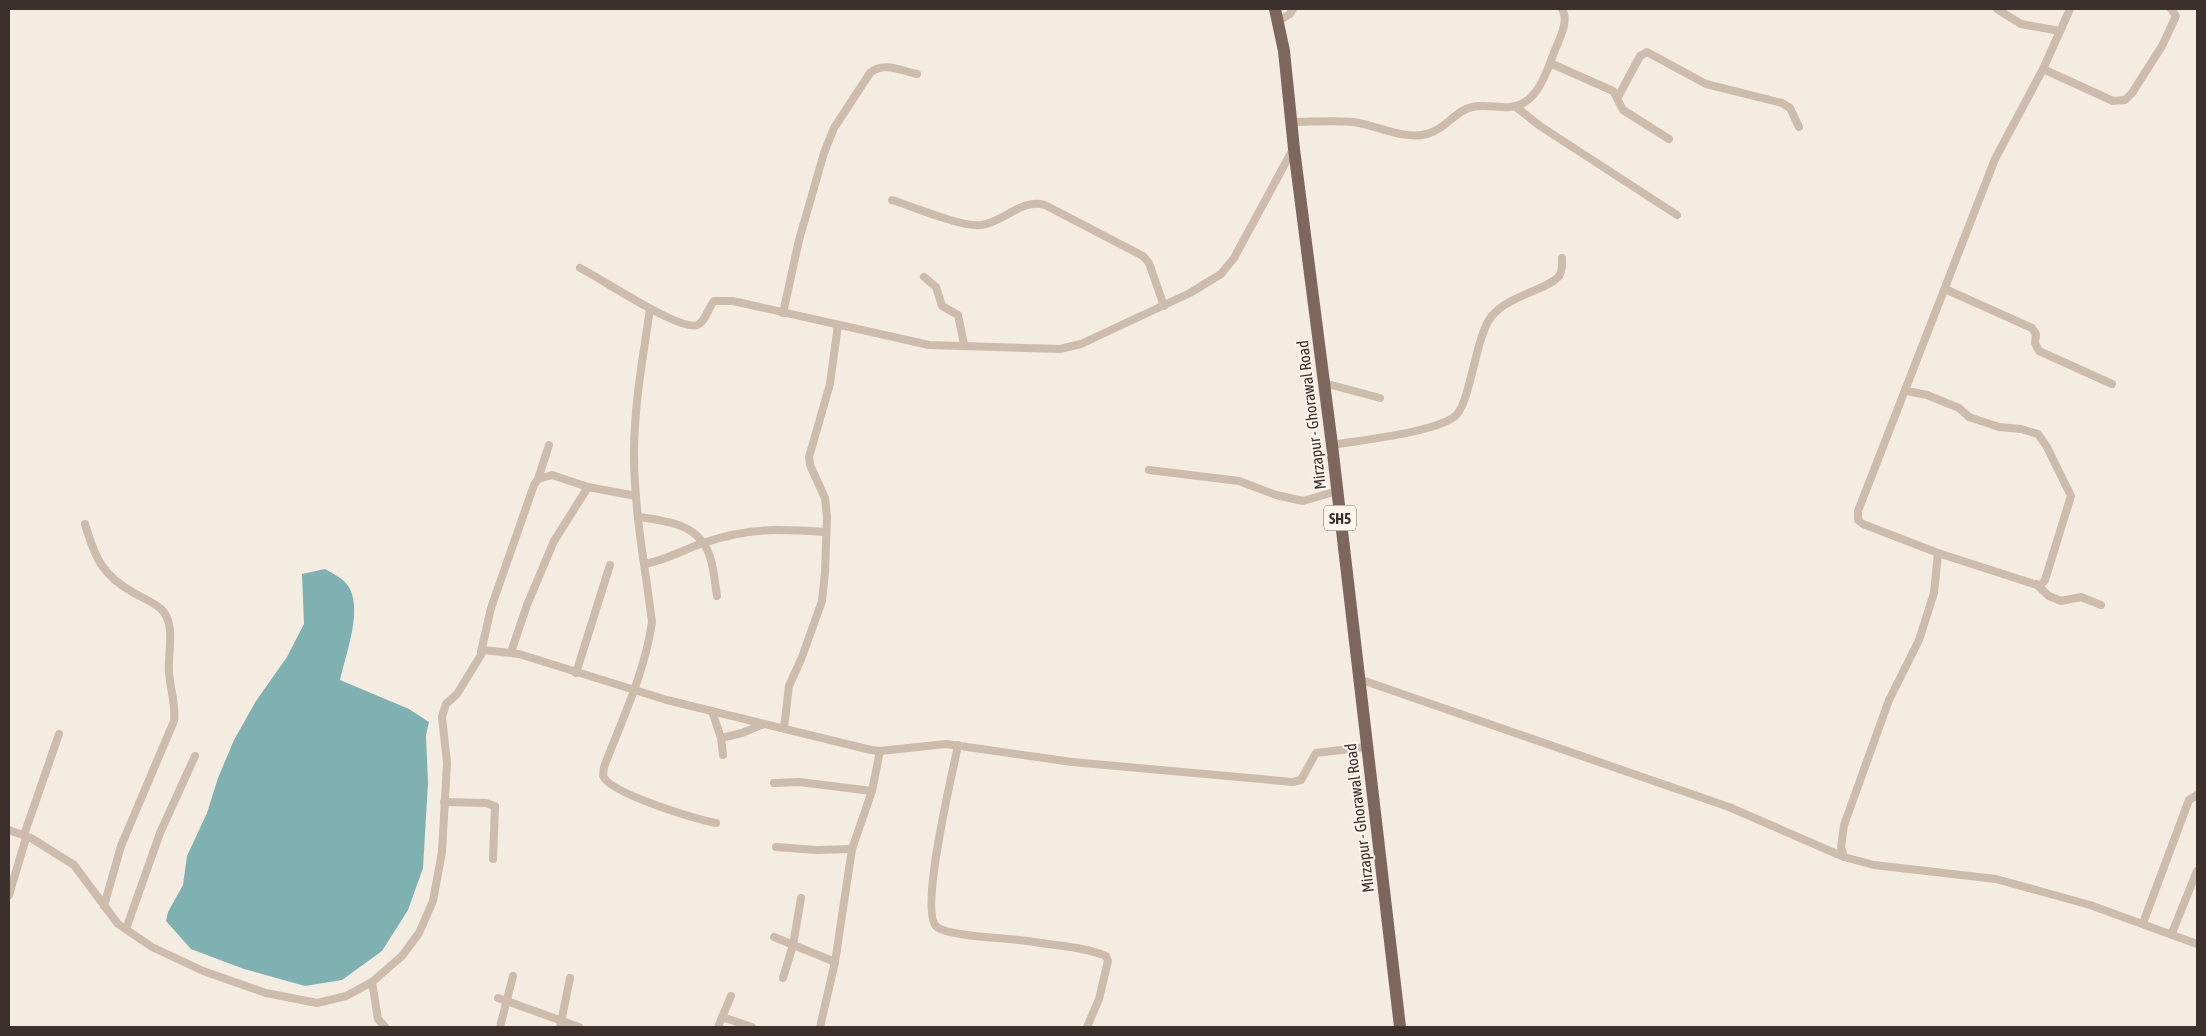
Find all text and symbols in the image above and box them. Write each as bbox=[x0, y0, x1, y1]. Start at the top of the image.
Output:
street label: Mirzapur - Ghorawal Road bbox=[1293, 339, 1330, 491]
road number: SH5 bbox=[1324, 506, 1356, 530]
street label: Mirzapur - Ghorawal Road bbox=[1341, 742, 1378, 894]

